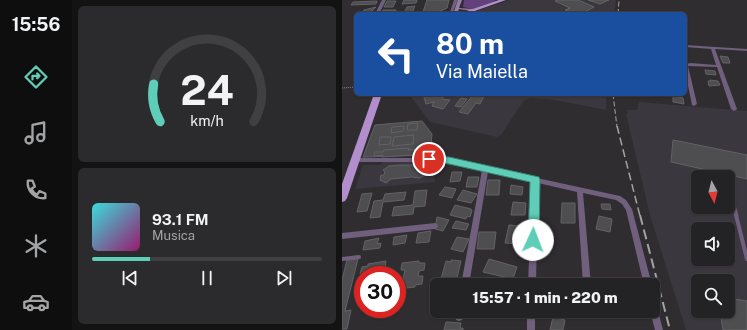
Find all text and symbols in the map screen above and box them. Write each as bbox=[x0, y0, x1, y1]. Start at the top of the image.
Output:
text: 15:56 bbox=[12, 14, 60, 35]
text: 80 m bbox=[436, 27, 504, 60]
icon: left bbox=[370, 28, 422, 80]
text: Via Maiella bbox=[436, 61, 528, 82]
icon: directions bbox=[22, 63, 50, 91]
text: 24 bbox=[180, 65, 234, 114]
text: km/h bbox=[190, 112, 224, 129]
icon: music bbox=[22, 119, 50, 147]
pin bbox=[412, 142, 446, 176]
icon: arrive bbox=[418, 148, 440, 170]
north arrow bbox=[691, 170, 735, 214]
map controls bbox=[691, 170, 735, 318]
icon: phone bbox=[22, 176, 50, 204]
text: 93.1 FM bbox=[152, 211, 209, 228]
position arrow bbox=[512, 219, 554, 261]
button: sound bbox=[691, 222, 735, 266]
text: Musica bbox=[152, 228, 195, 243]
icon: climate bbox=[22, 232, 50, 260]
speed limit sign: 30 bbox=[354, 266, 406, 318]
icon: previous bbox=[119, 267, 141, 289]
icon: pause bbox=[196, 267, 218, 289]
icon: next bbox=[273, 267, 295, 289]
button: search bbox=[691, 274, 735, 318]
icon: car bbox=[22, 288, 50, 316]
text: 15:57 · 1 min · 220 m bbox=[472, 289, 618, 306]

